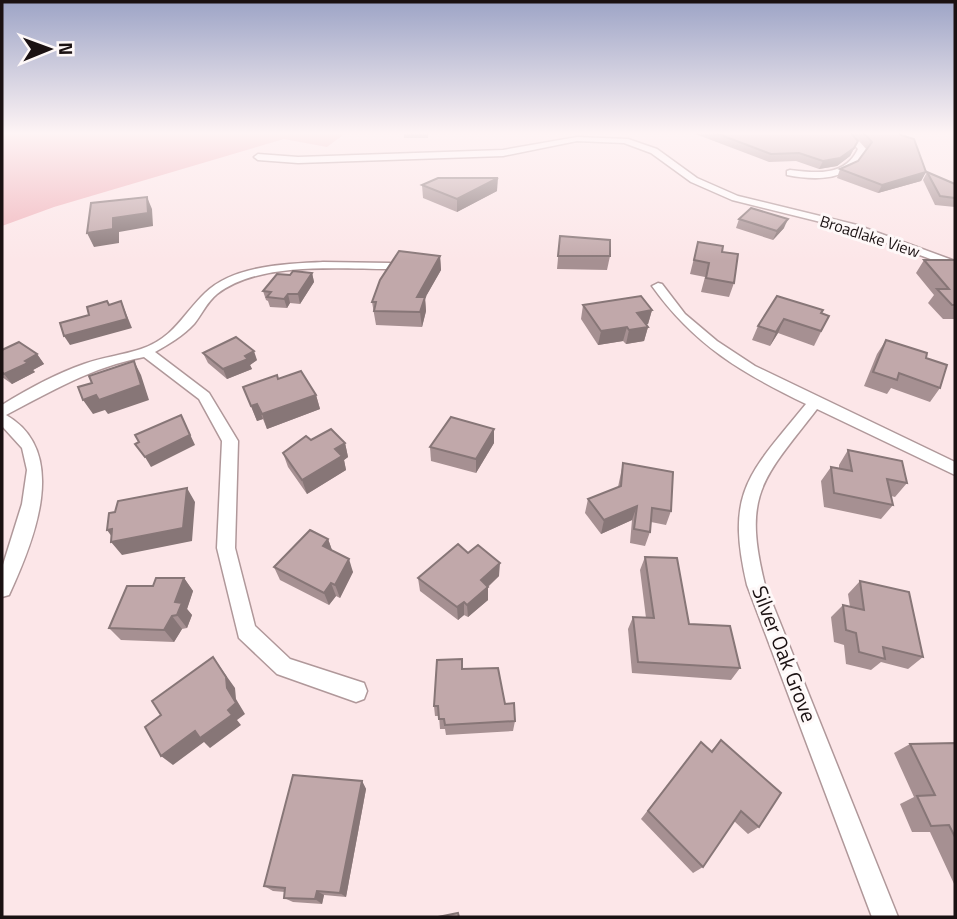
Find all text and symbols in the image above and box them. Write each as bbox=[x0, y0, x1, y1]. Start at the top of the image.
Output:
north arrow bbox=[14, 14, 84, 84]
text: N bbox=[52, 42, 81, 56]
street label: Broadlake View bbox=[817, 209, 923, 263]
street label: Silver Oak Grove bbox=[744, 581, 826, 726]

